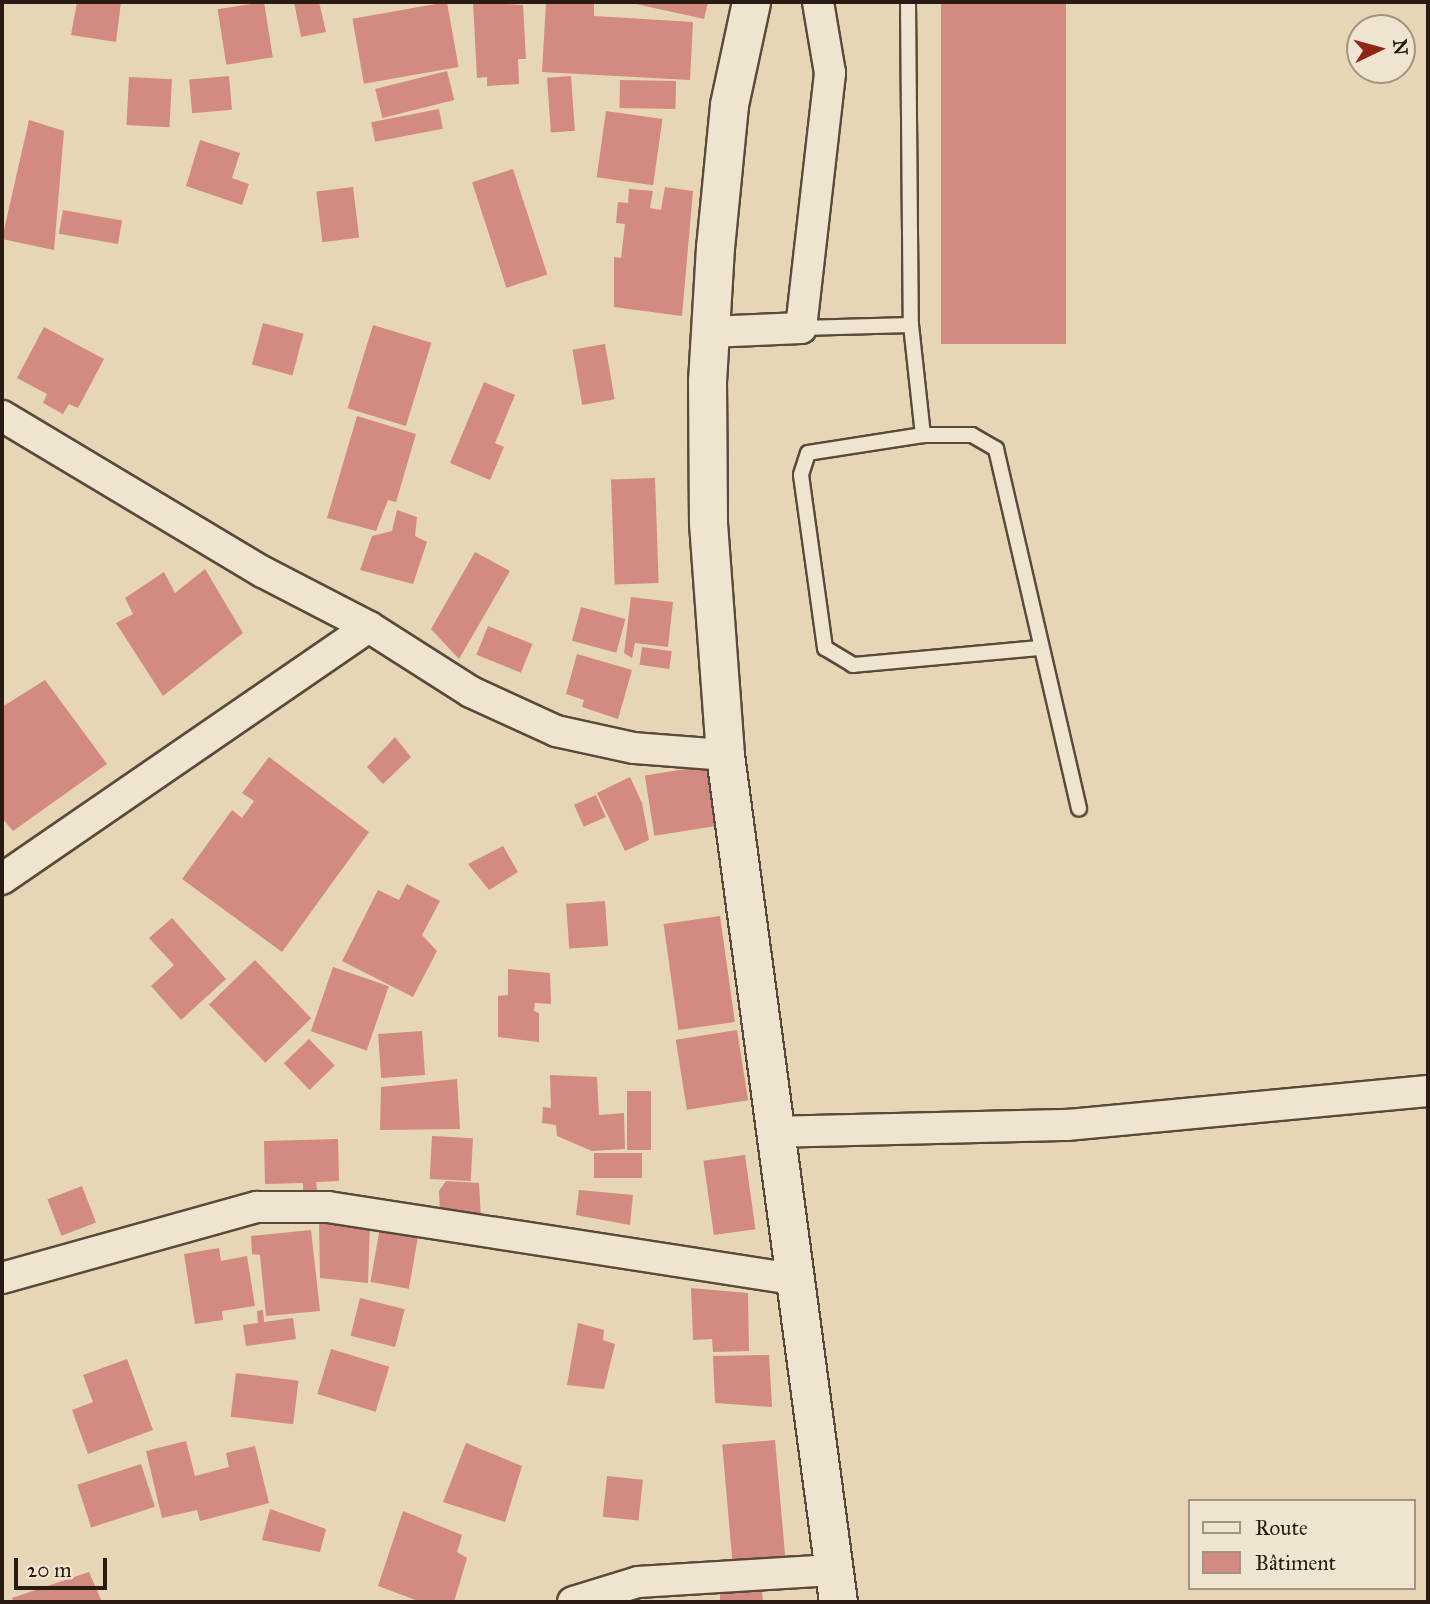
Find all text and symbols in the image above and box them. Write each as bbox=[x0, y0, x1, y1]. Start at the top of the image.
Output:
north arrow bbox=[1346, 14, 1416, 84]
text: N bbox=[1388, 38, 1413, 56]
legend bbox=[1188, 1499, 1416, 1590]
text: Route bbox=[1255, 1515, 1308, 1541]
scale bar bbox=[18, 1544, 110, 1588]
text: Bâtiment bbox=[1255, 1550, 1336, 1576]
text: 20 m bbox=[27, 1557, 72, 1583]

